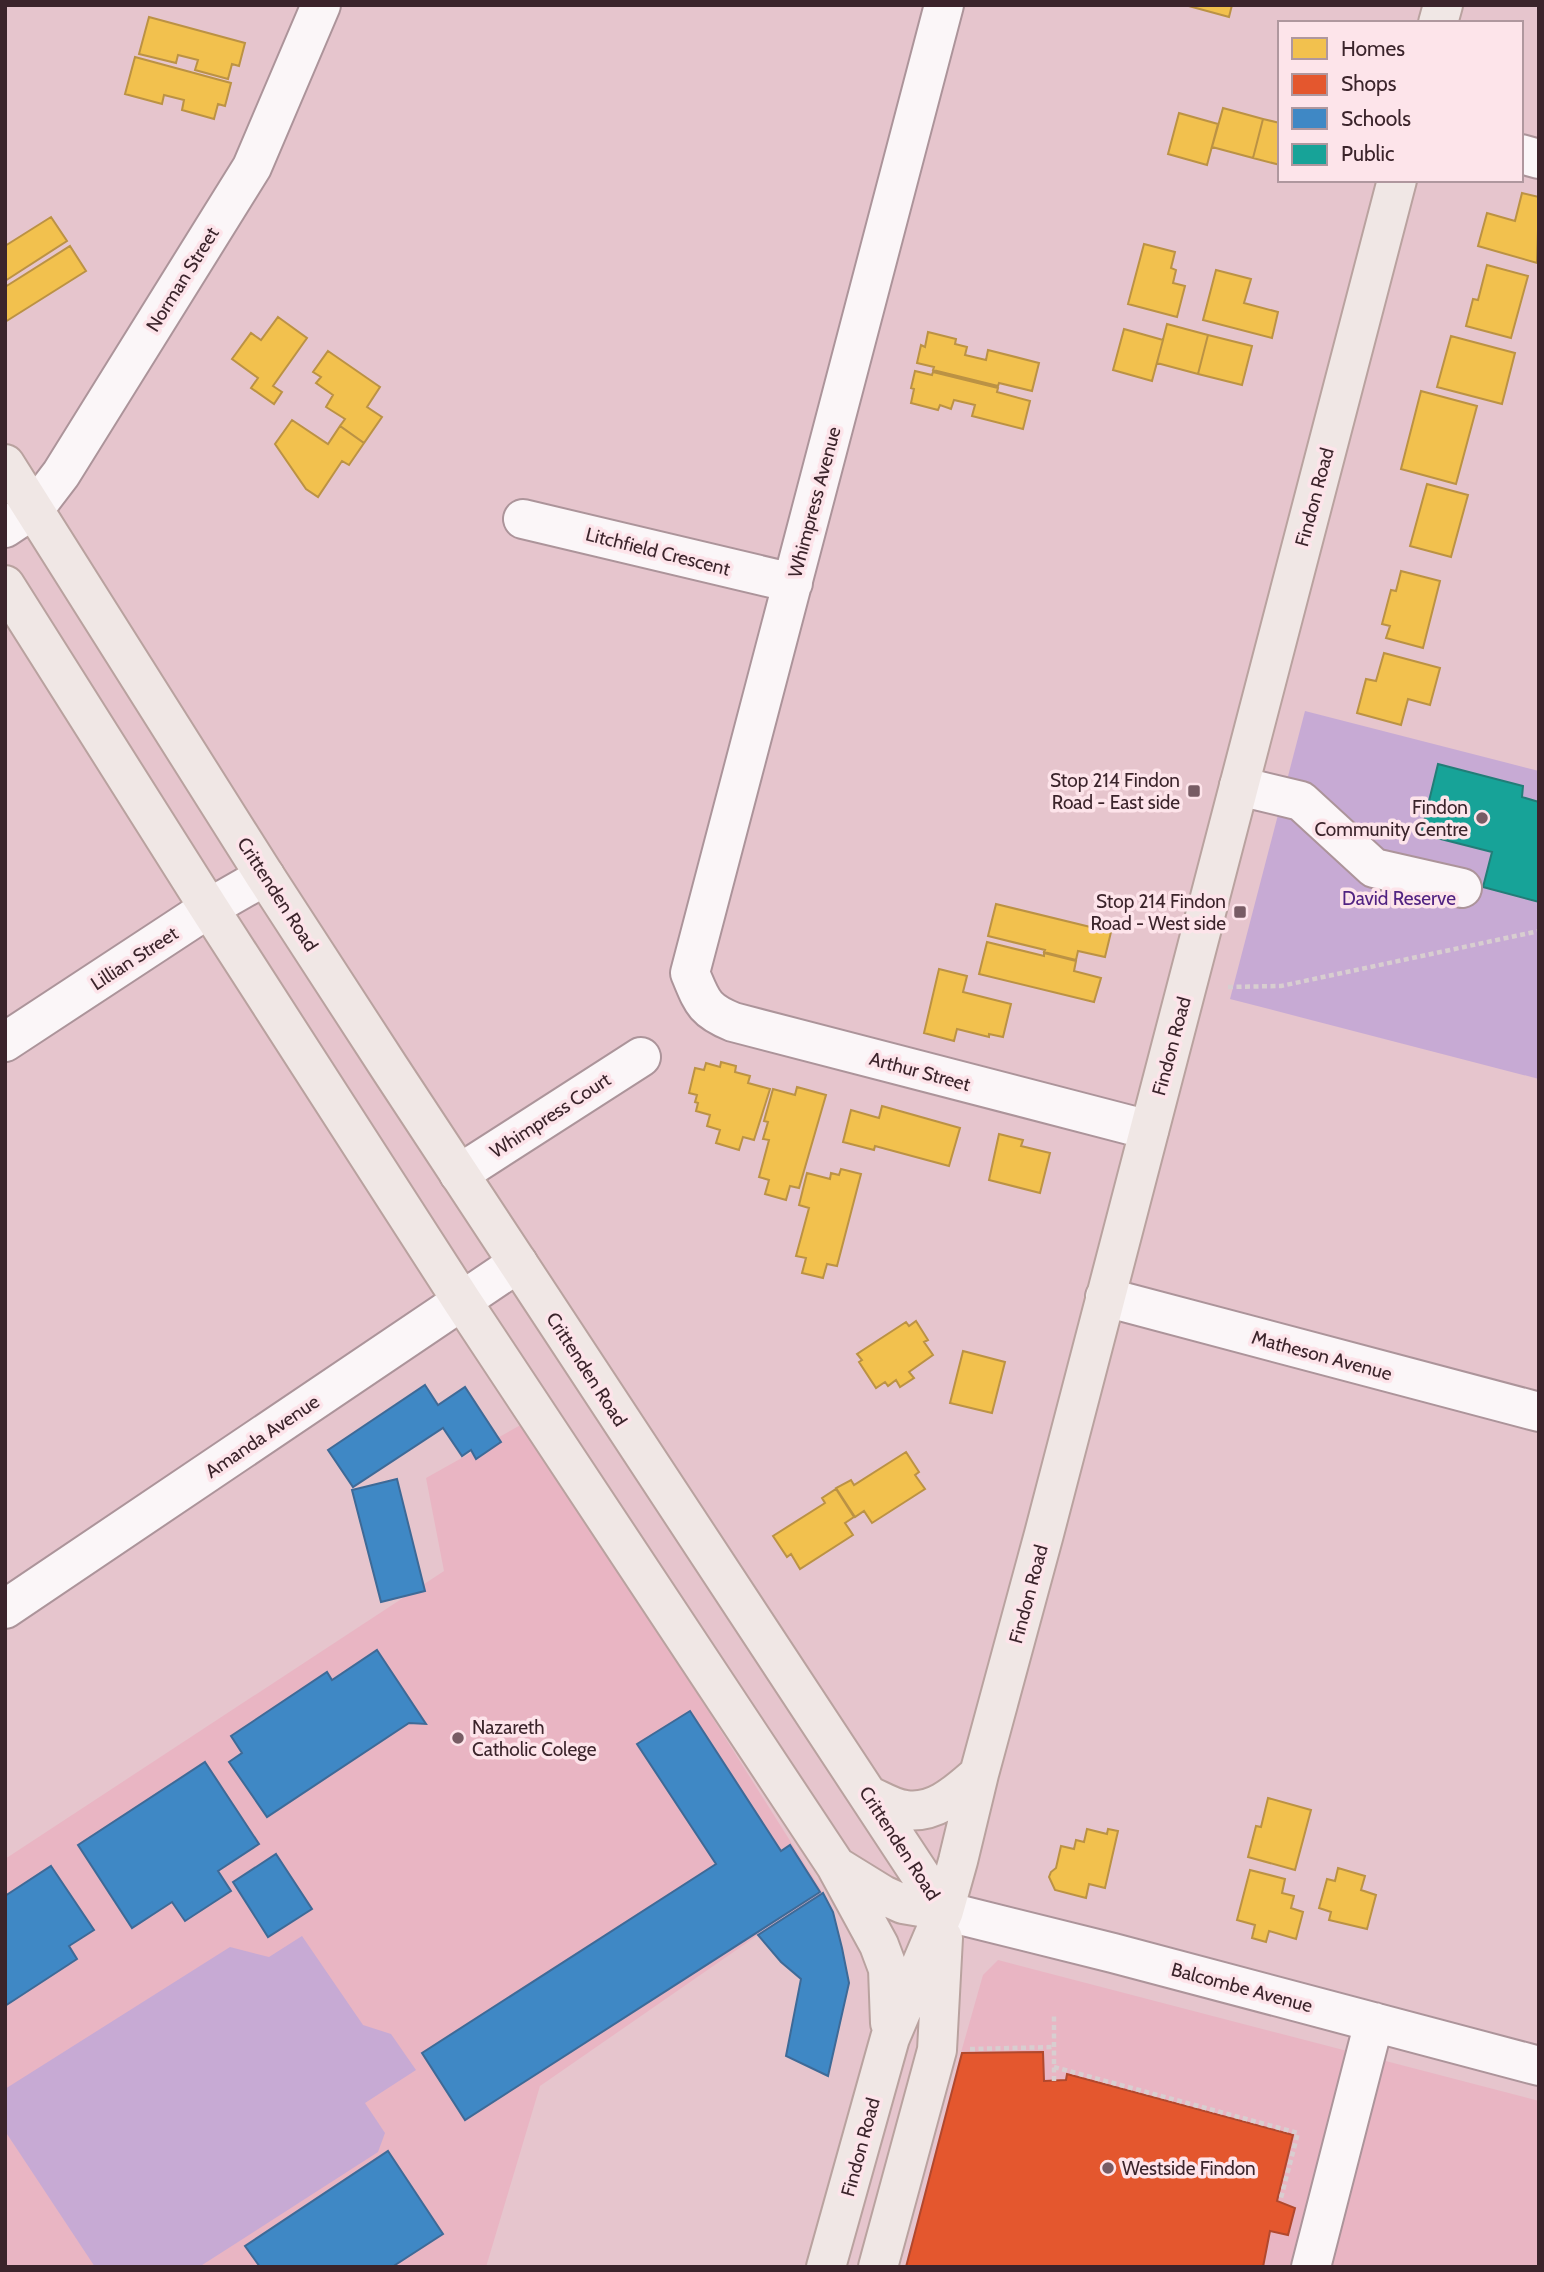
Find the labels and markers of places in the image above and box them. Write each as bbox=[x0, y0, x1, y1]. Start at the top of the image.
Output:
place label: Stop 214 Findon Road - East side bbox=[1050, 769, 1180, 814]
marker: Stop 214 Findon Road - East side bbox=[1186, 783, 1202, 799]
place label: Findon Community Centre bbox=[1314, 796, 1468, 841]
marker: Findon Community Centre bbox=[1474, 810, 1490, 826]
place label: Stop 214 Findon Road - West side bbox=[1091, 890, 1226, 935]
marker: Stop 214 Findon Road - West side bbox=[1232, 904, 1248, 920]
place label: Nazareth Catholic Colege bbox=[472, 1716, 597, 1761]
marker: Nazareth Catholic Colege bbox=[450, 1730, 466, 1746]
place label: Westside Findon bbox=[1122, 2157, 1256, 2180]
marker: Westside Findon bbox=[1100, 2160, 1116, 2176]

